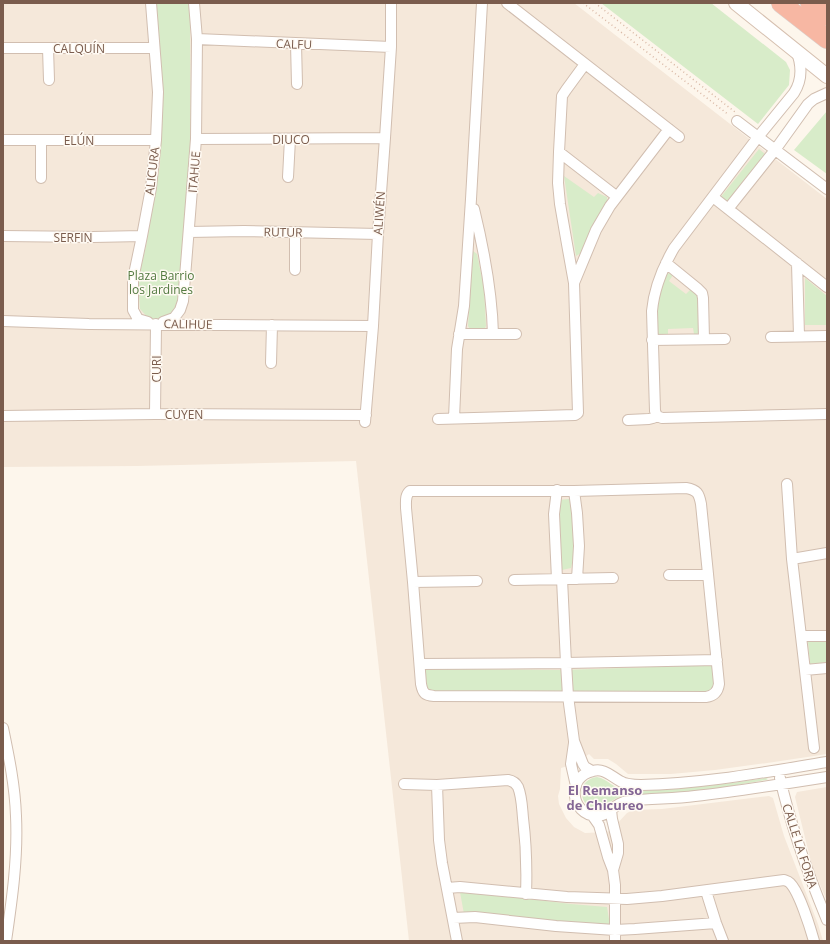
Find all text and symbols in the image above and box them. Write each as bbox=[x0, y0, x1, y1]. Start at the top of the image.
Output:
street label: CALFU bbox=[276, 35, 312, 53]
street label: CALQUÍN bbox=[53, 40, 105, 57]
street label: DIUCO bbox=[272, 131, 310, 148]
street label: ELÚN bbox=[64, 132, 94, 149]
street label: ALICURA bbox=[141, 145, 163, 196]
street label: ITAHUE bbox=[184, 150, 204, 194]
street label: ALIWÉN bbox=[369, 190, 389, 236]
street label: RUTUR bbox=[263, 223, 303, 241]
street label: SERFIN bbox=[53, 229, 93, 246]
park label: Plaza Barrio los Jardines bbox=[128, 267, 194, 298]
street label: CALIHUE bbox=[163, 315, 213, 333]
street label: CURI bbox=[148, 355, 165, 383]
street label: CUYEN bbox=[165, 406, 203, 423]
district label: El Remanso de Chicureo bbox=[567, 781, 643, 814]
street label: CALLE LA FORJA bbox=[778, 801, 822, 891]

